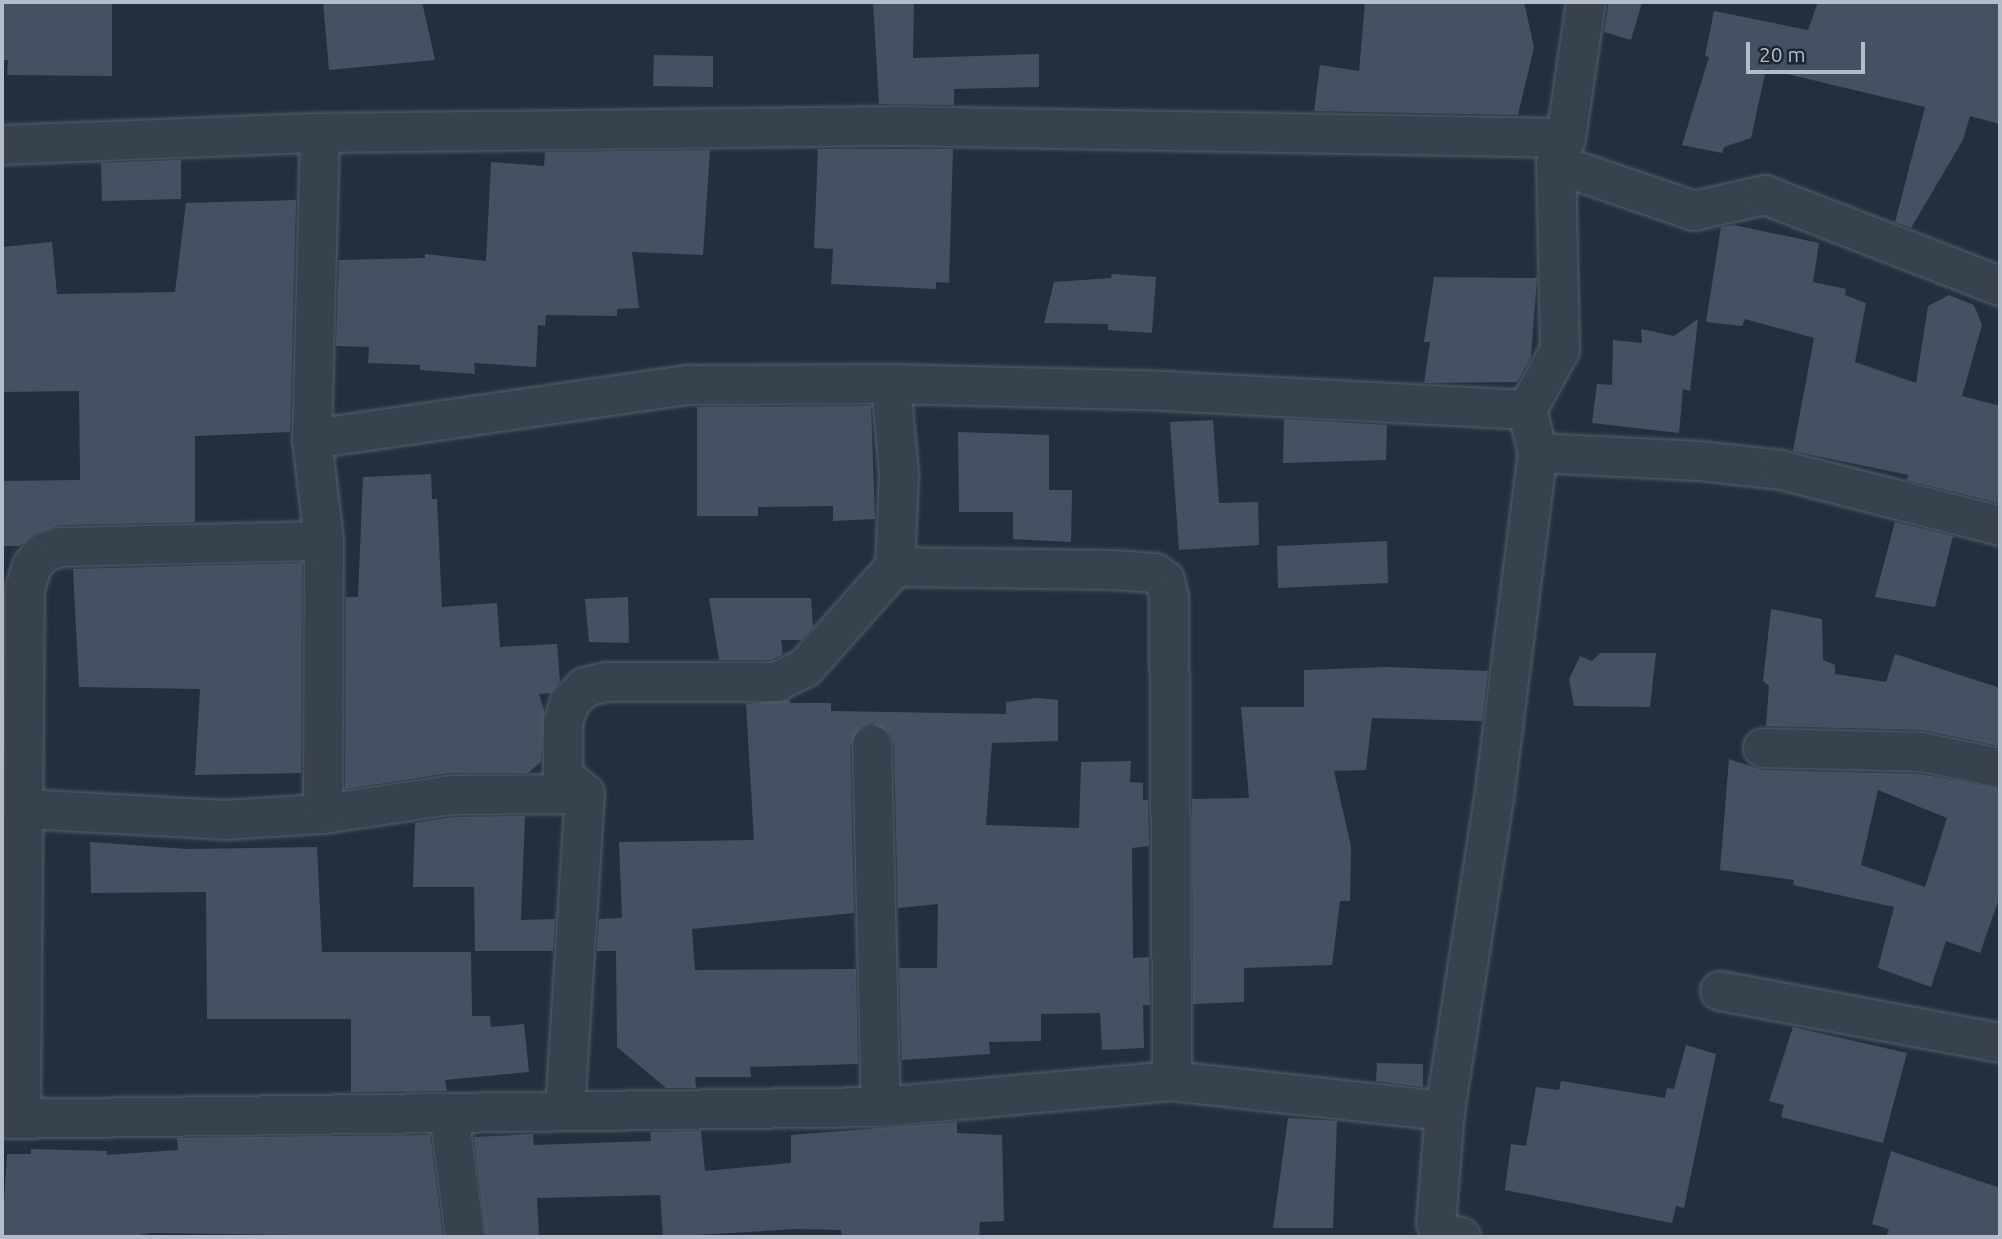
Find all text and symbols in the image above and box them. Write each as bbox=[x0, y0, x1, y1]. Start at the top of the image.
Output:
scale bar bbox=[1750, 28, 1869, 72]
text: 20 m bbox=[1759, 42, 1806, 66]

